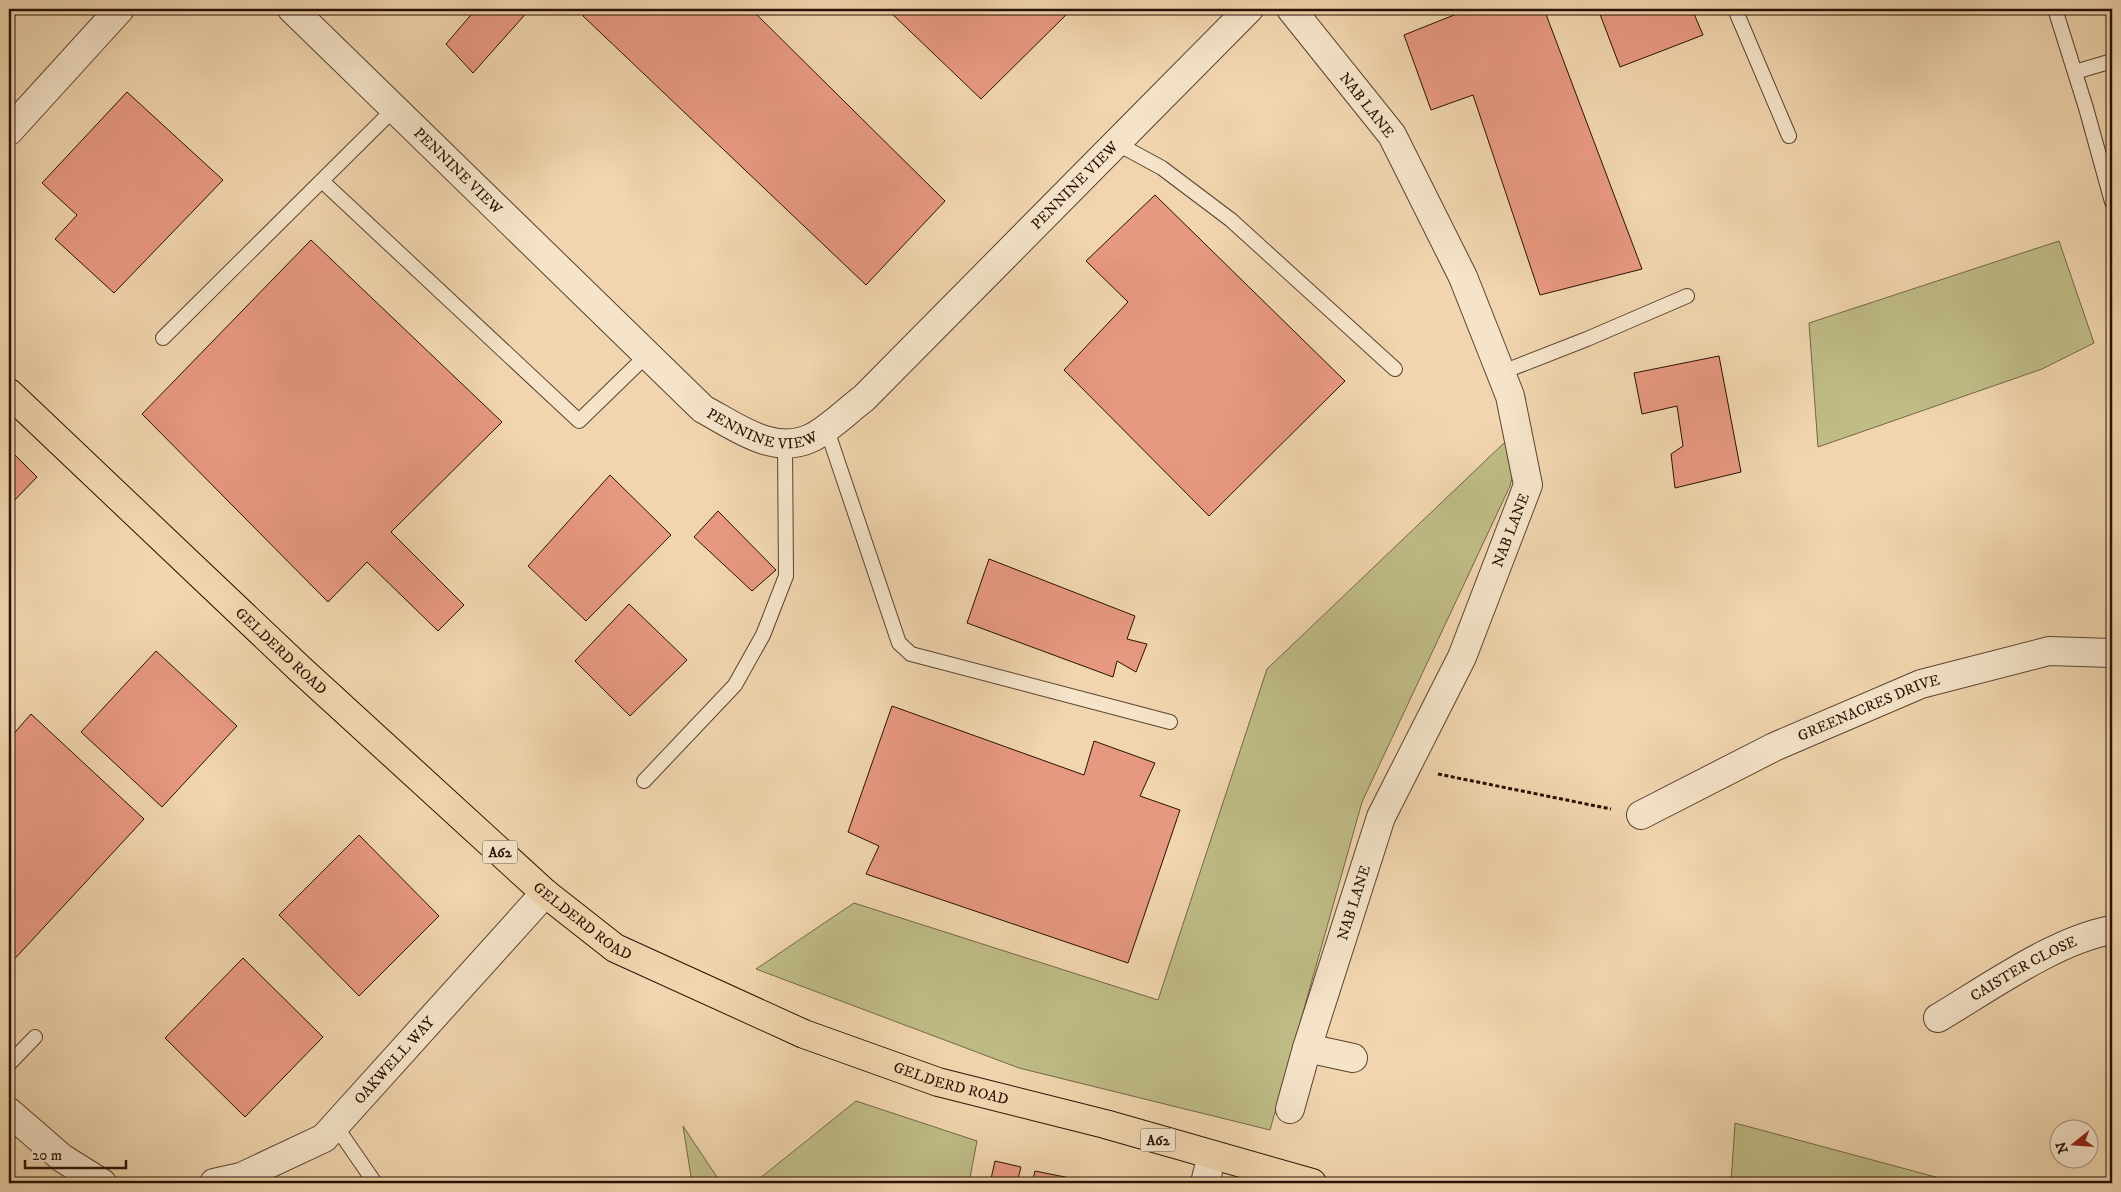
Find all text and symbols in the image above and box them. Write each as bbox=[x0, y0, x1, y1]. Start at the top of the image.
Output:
street label: NAB LANE bbox=[1335, 69, 1398, 142]
street label: PENNINE VIEW bbox=[410, 124, 506, 219]
street label: PENNINE VIEW bbox=[1027, 137, 1123, 234]
street label: PENNINE VIEW bbox=[703, 404, 821, 454]
street label: NAB LANE bbox=[1488, 490, 1534, 570]
street label: GELDERD ROAD bbox=[231, 604, 331, 699]
street label: GREENACRES DRIVE bbox=[1795, 671, 1942, 746]
road number: A62 bbox=[482, 840, 518, 864]
street label: NAB LANE bbox=[1333, 862, 1375, 943]
street label: GELDERD ROAD bbox=[529, 878, 635, 964]
street label: CAISTER CLOSE bbox=[1967, 932, 2080, 1006]
street label: OAKWELL WAY bbox=[350, 1012, 439, 1108]
street label: GELDERD ROAD bbox=[891, 1058, 1011, 1109]
north arrow bbox=[2048, 1120, 2098, 1170]
road number: A62 bbox=[1140, 1128, 1176, 1152]
scale bar bbox=[25, 1137, 126, 1169]
text: N bbox=[2052, 1139, 2073, 1156]
text: 20 m bbox=[32, 1146, 62, 1165]

